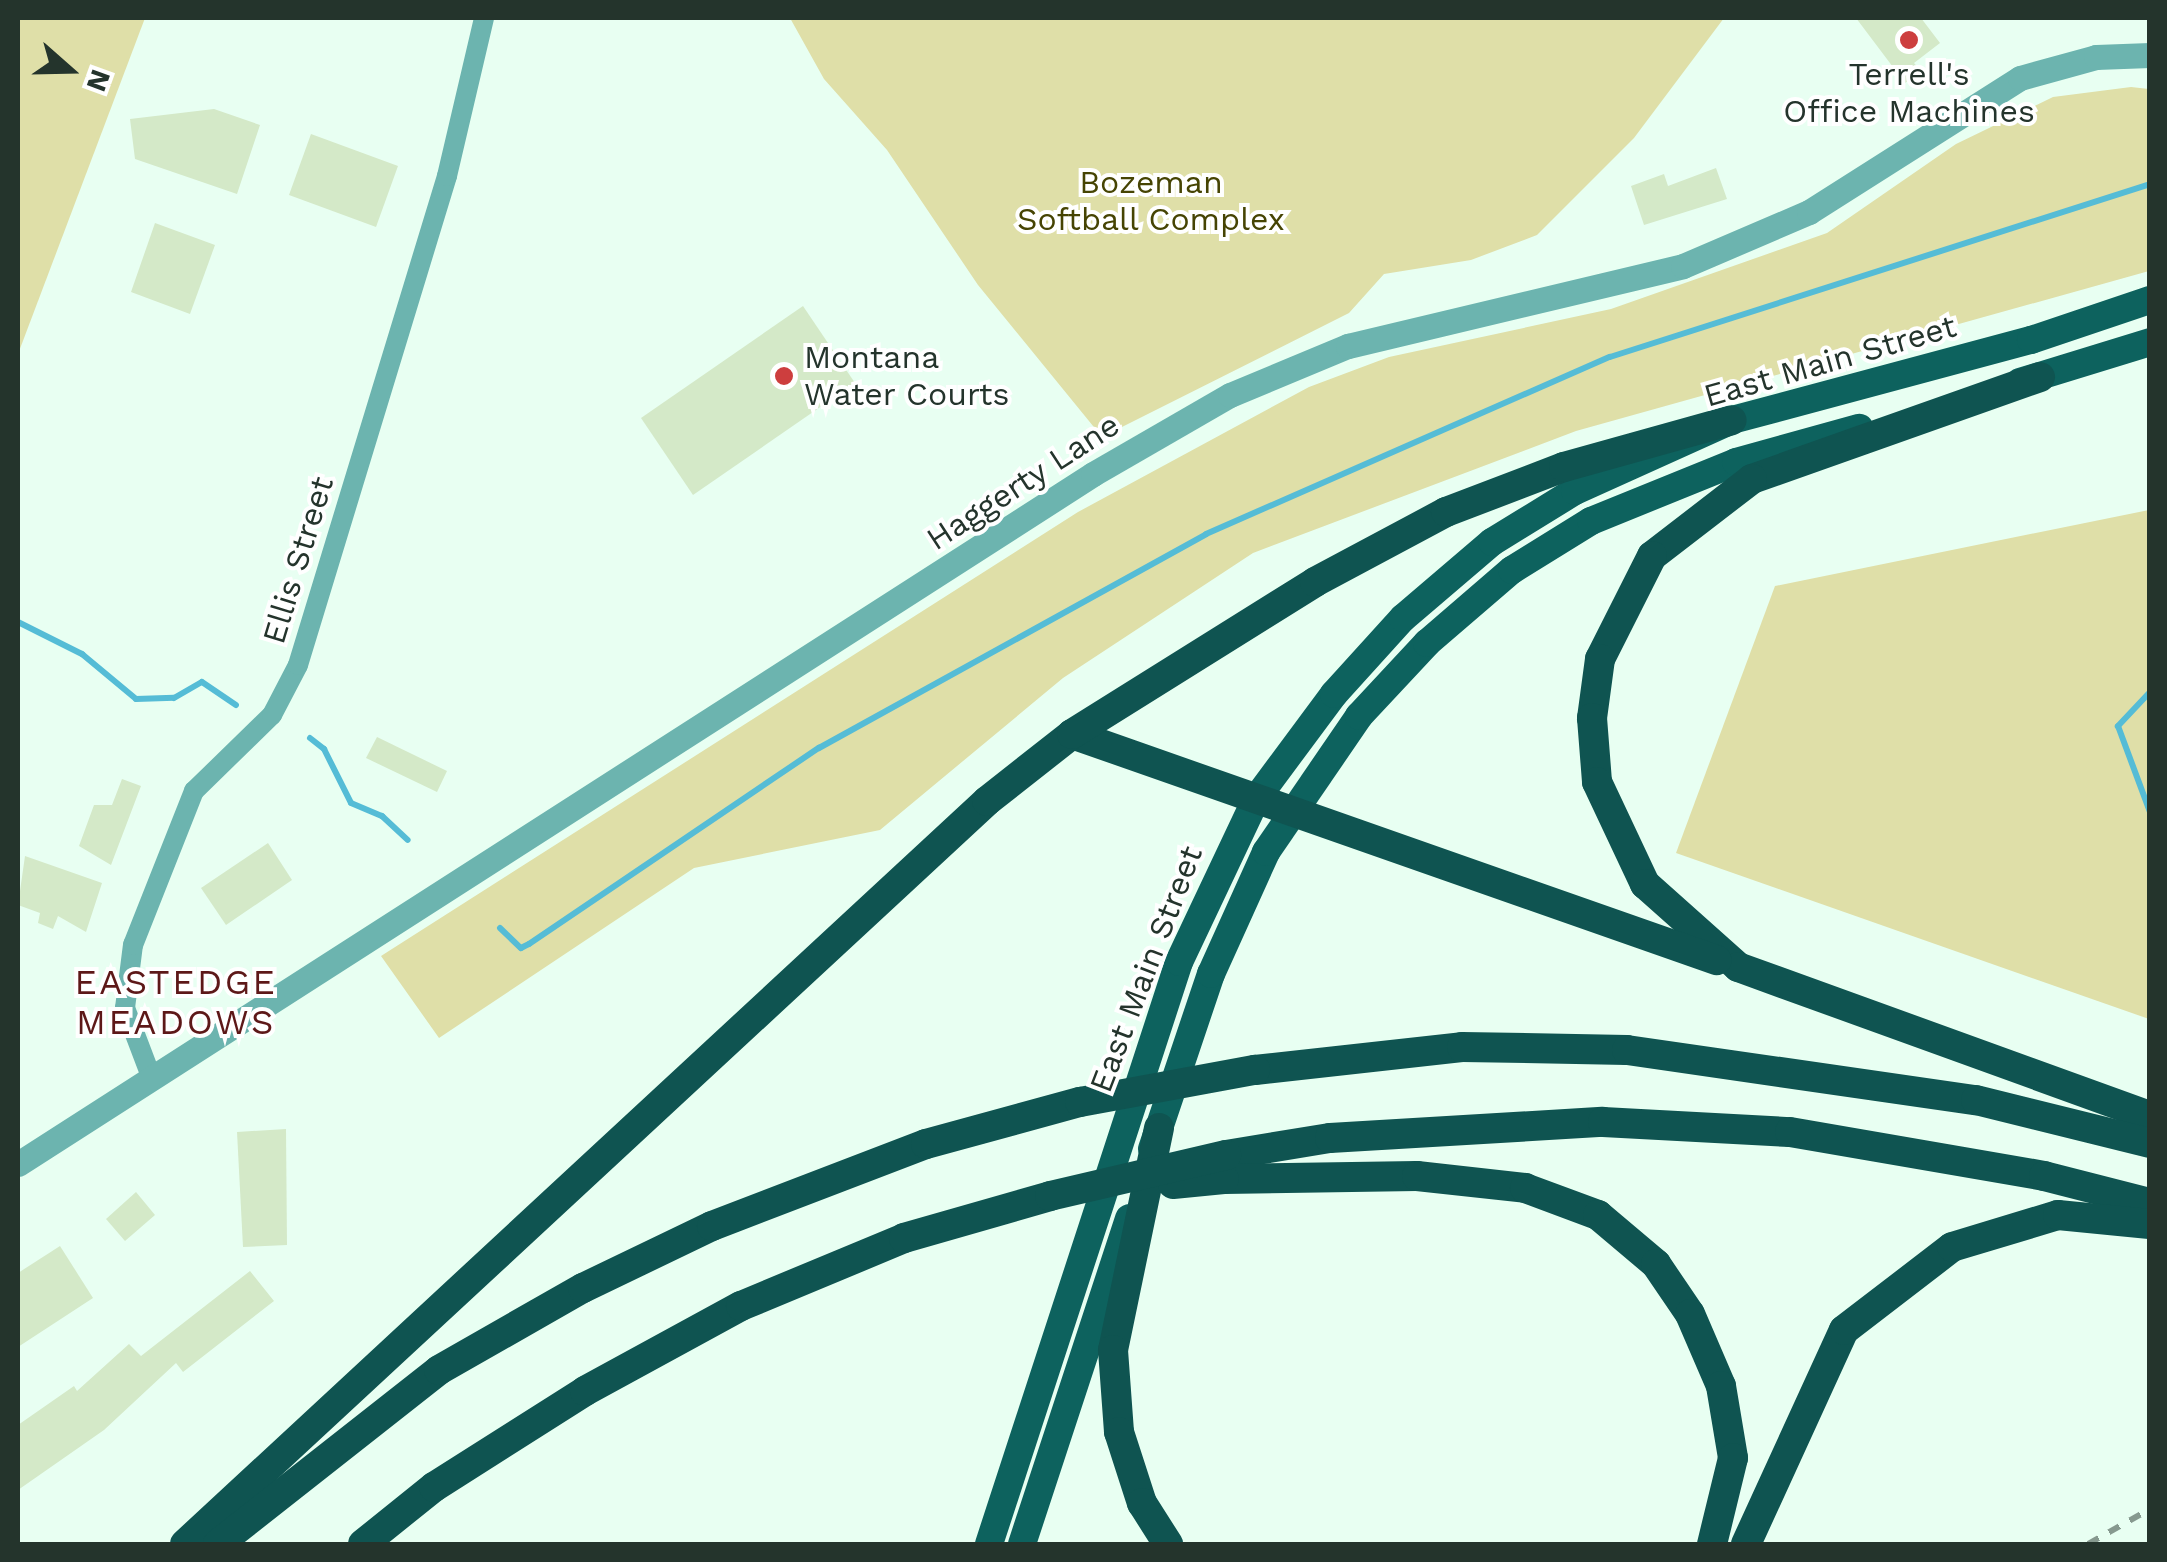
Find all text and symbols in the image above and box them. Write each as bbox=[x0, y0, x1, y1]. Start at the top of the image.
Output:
north arrow bbox=[20, 20, 120, 120]
marker: Terrell's Office Machines bbox=[1898, 29, 1920, 51]
place label: Terrell's Office Machines bbox=[1783, 56, 2035, 131]
text: N bbox=[80, 65, 118, 96]
park label: Bozeman Softball Complex bbox=[1017, 164, 1285, 239]
street label: East Main Street bbox=[1699, 307, 1961, 415]
place label: Montana Water Courts bbox=[804, 339, 1010, 414]
marker: Montana Water Courts bbox=[773, 365, 795, 387]
street label: Haggerty Lane bbox=[919, 405, 1127, 559]
street label: Ellis Street bbox=[254, 472, 342, 648]
street label: East Main Street bbox=[1081, 841, 1211, 1097]
district label: EASTEDGE MEADOWS bbox=[75, 961, 277, 1043]

